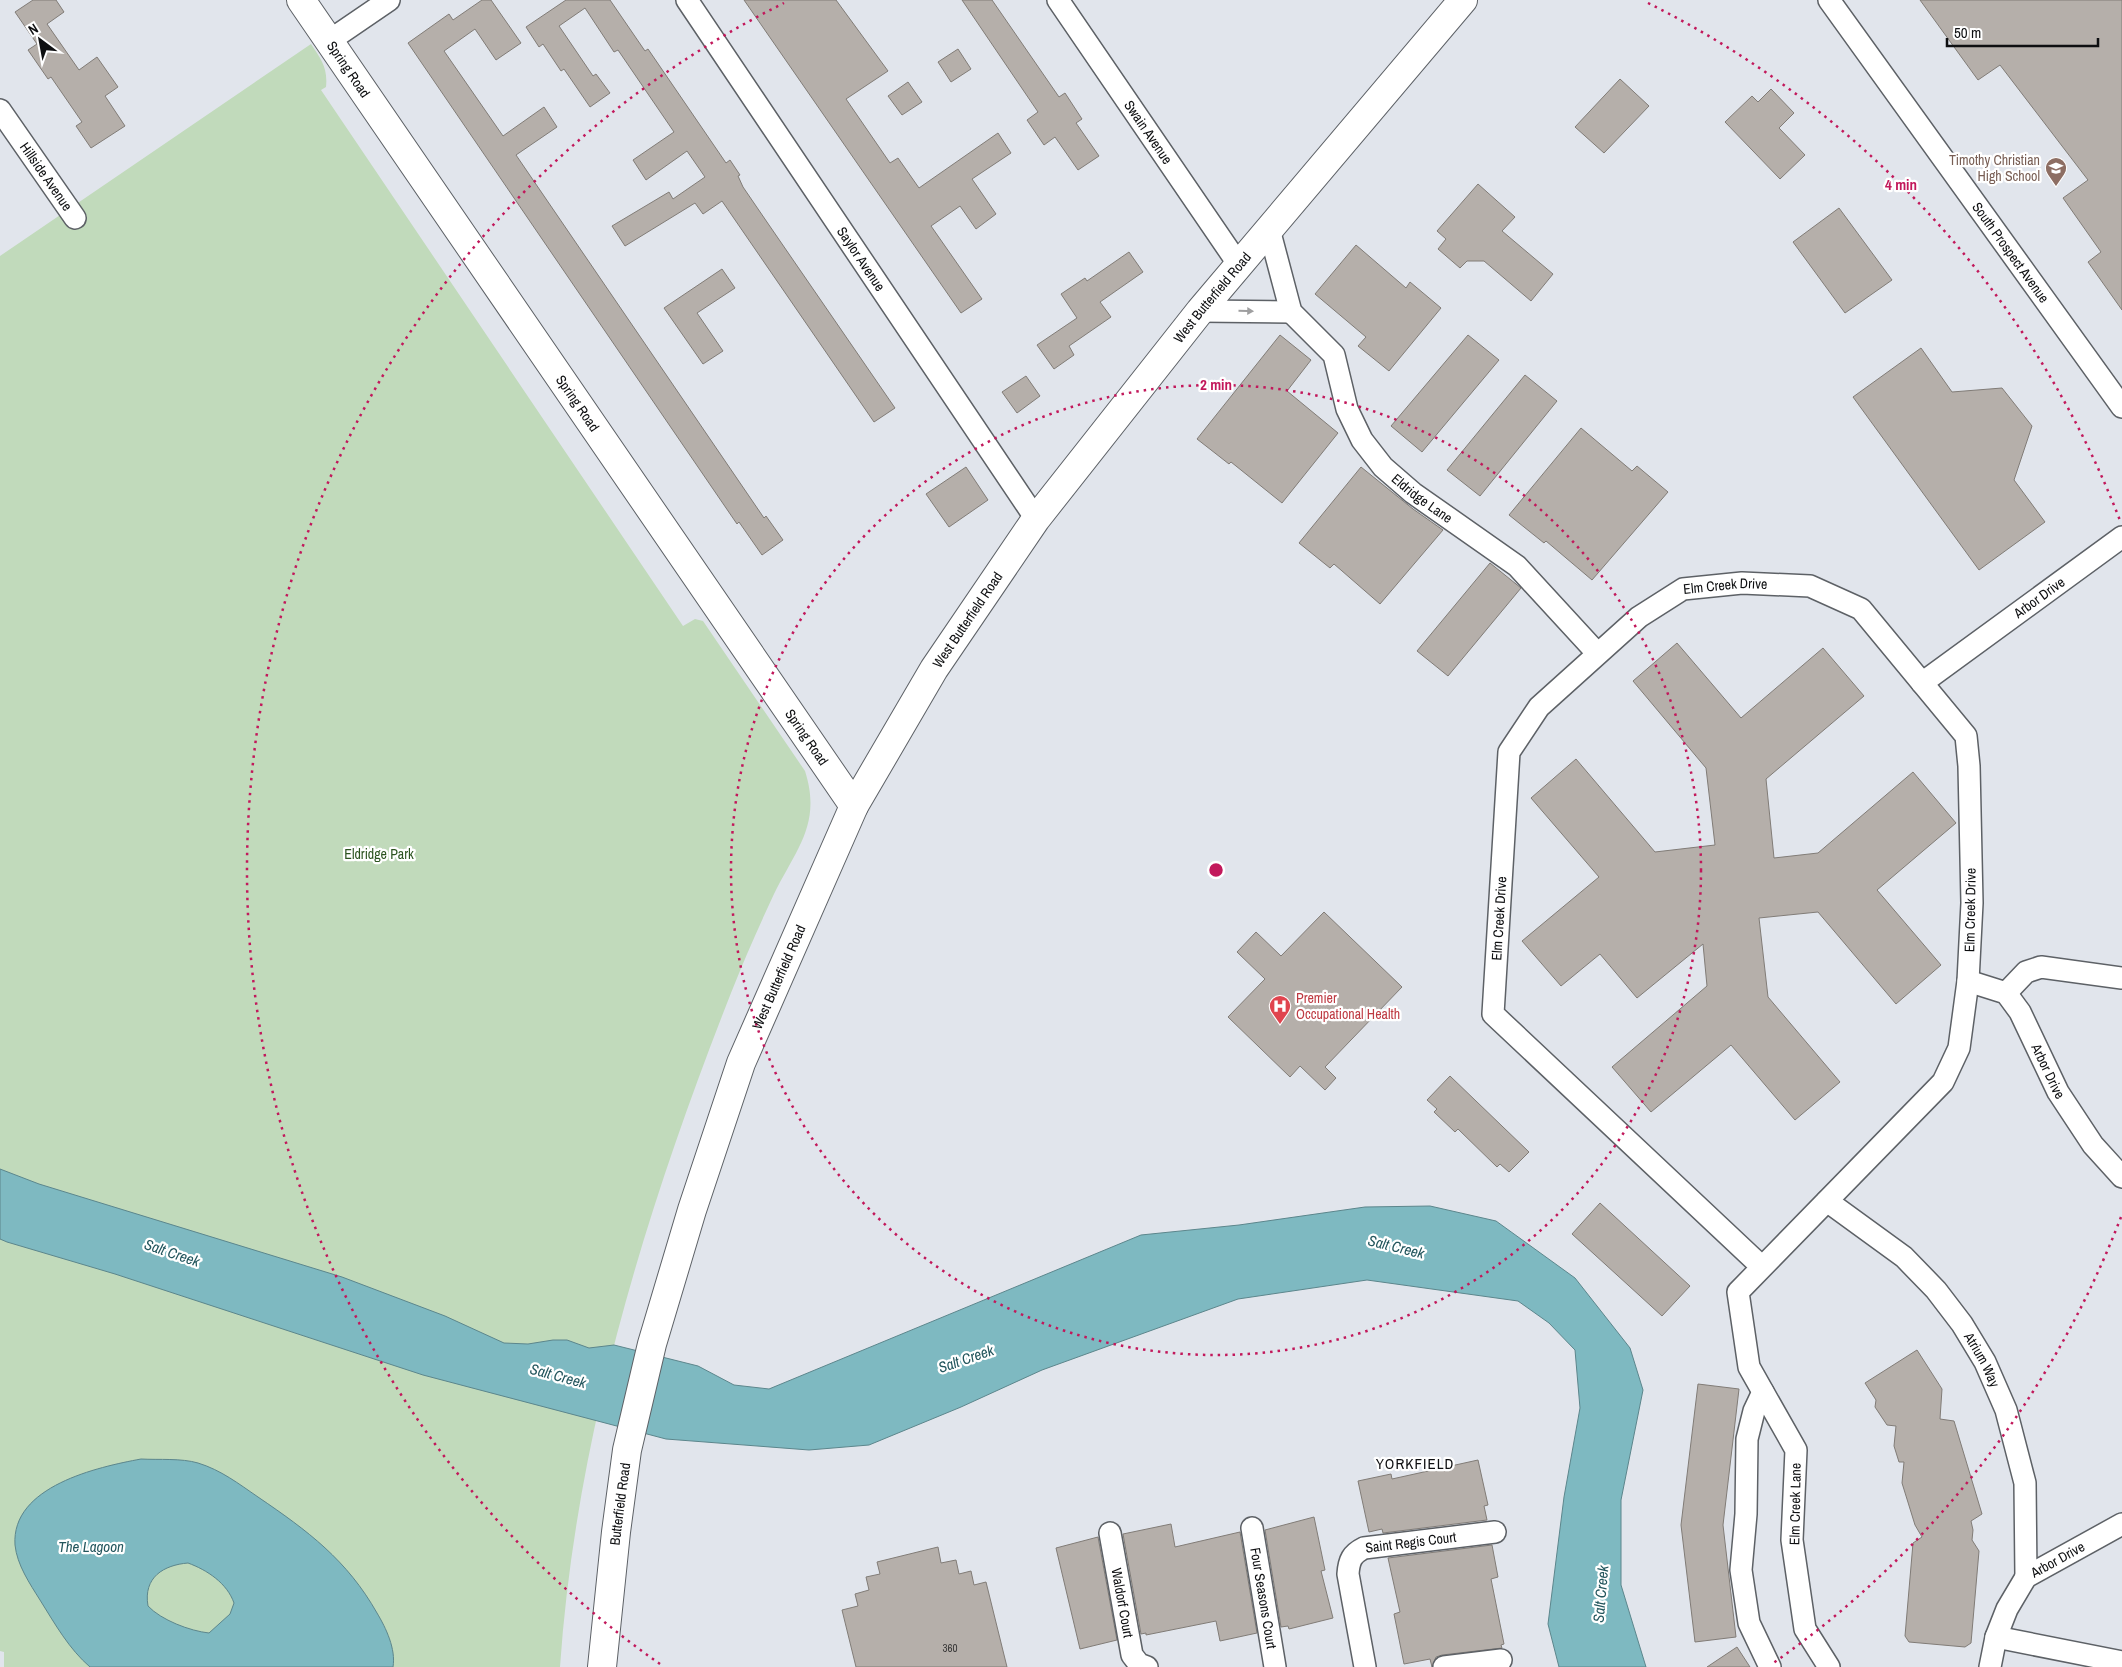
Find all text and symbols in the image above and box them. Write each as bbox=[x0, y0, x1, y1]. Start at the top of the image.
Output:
north arrow bbox=[15, 15, 65, 65]
scale bar bbox=[1947, 15, 2098, 47]
text: N bbox=[25, 19, 41, 39]
text: 50 m bbox=[1954, 22, 1981, 43]
street label: Spring Road bbox=[323, 38, 374, 101]
street label: Swain Avenue bbox=[1120, 97, 1176, 167]
street label: Hillside Avenue bbox=[16, 139, 76, 214]
place label: Timothy Christian High School bbox=[1949, 151, 2040, 185]
school or university icon: Timothy Christian High School bbox=[2044, 156, 2068, 187]
text: 4 min bbox=[1885, 174, 1917, 195]
street label: South Prospect Avenue bbox=[1968, 198, 2053, 306]
street label: Saylor Avenue bbox=[833, 223, 889, 295]
street label: West Butterfield Road bbox=[1169, 248, 1255, 346]
one-way arrow bbox=[1238, 308, 1254, 316]
street label: Spring Road bbox=[552, 372, 603, 435]
text: 2 min bbox=[1200, 374, 1232, 395]
street label: Eldridge Lane bbox=[1388, 470, 1456, 527]
street label: West Butterfield Road bbox=[928, 568, 1006, 671]
street label: Arbor Drive bbox=[2009, 573, 2068, 623]
street label: Elm Creek Drive bbox=[1682, 574, 1768, 598]
street label: Spring Road bbox=[781, 705, 832, 769]
park label: Eldridge Park bbox=[344, 845, 414, 863]
centre of rings bbox=[1207, 861, 1225, 879]
street label: Elm Creek Drive bbox=[1960, 868, 1980, 952]
street label: Elm Creek Drive bbox=[1487, 876, 1510, 961]
street label: West Butterfield Road bbox=[748, 922, 810, 1032]
place label: Premier Occupational Health bbox=[1296, 989, 1400, 1023]
hospital icon: Premier Occupational Health bbox=[1268, 994, 1292, 1025]
street label: Arbor Drive bbox=[2027, 1040, 2069, 1102]
water label: Salt Creek bbox=[1366, 1229, 1427, 1264]
water label: Salt Creek bbox=[142, 1233, 204, 1272]
street label: Atrium Way bbox=[1960, 1328, 2004, 1390]
water label: Salt Creek bbox=[935, 1339, 997, 1378]
water label: Salt Creek bbox=[528, 1358, 589, 1393]
district label: YORKFIELD bbox=[1376, 1453, 1454, 1474]
street label: Butterfield Road bbox=[606, 1462, 634, 1546]
street label: Elm Creek Lane bbox=[1785, 1463, 1805, 1545]
street label: Saint Regis Court bbox=[1364, 1528, 1457, 1557]
water label: The Lagoon bbox=[58, 1536, 124, 1557]
street label: Arbor Drive bbox=[2027, 1537, 2088, 1582]
street label: Four Seasons Court bbox=[1246, 1546, 1281, 1650]
water label: Salt Creek bbox=[1588, 1564, 1614, 1623]
street label: Waldorf Court bbox=[1107, 1567, 1138, 1639]
house number: 360 bbox=[942, 1641, 958, 1655]

